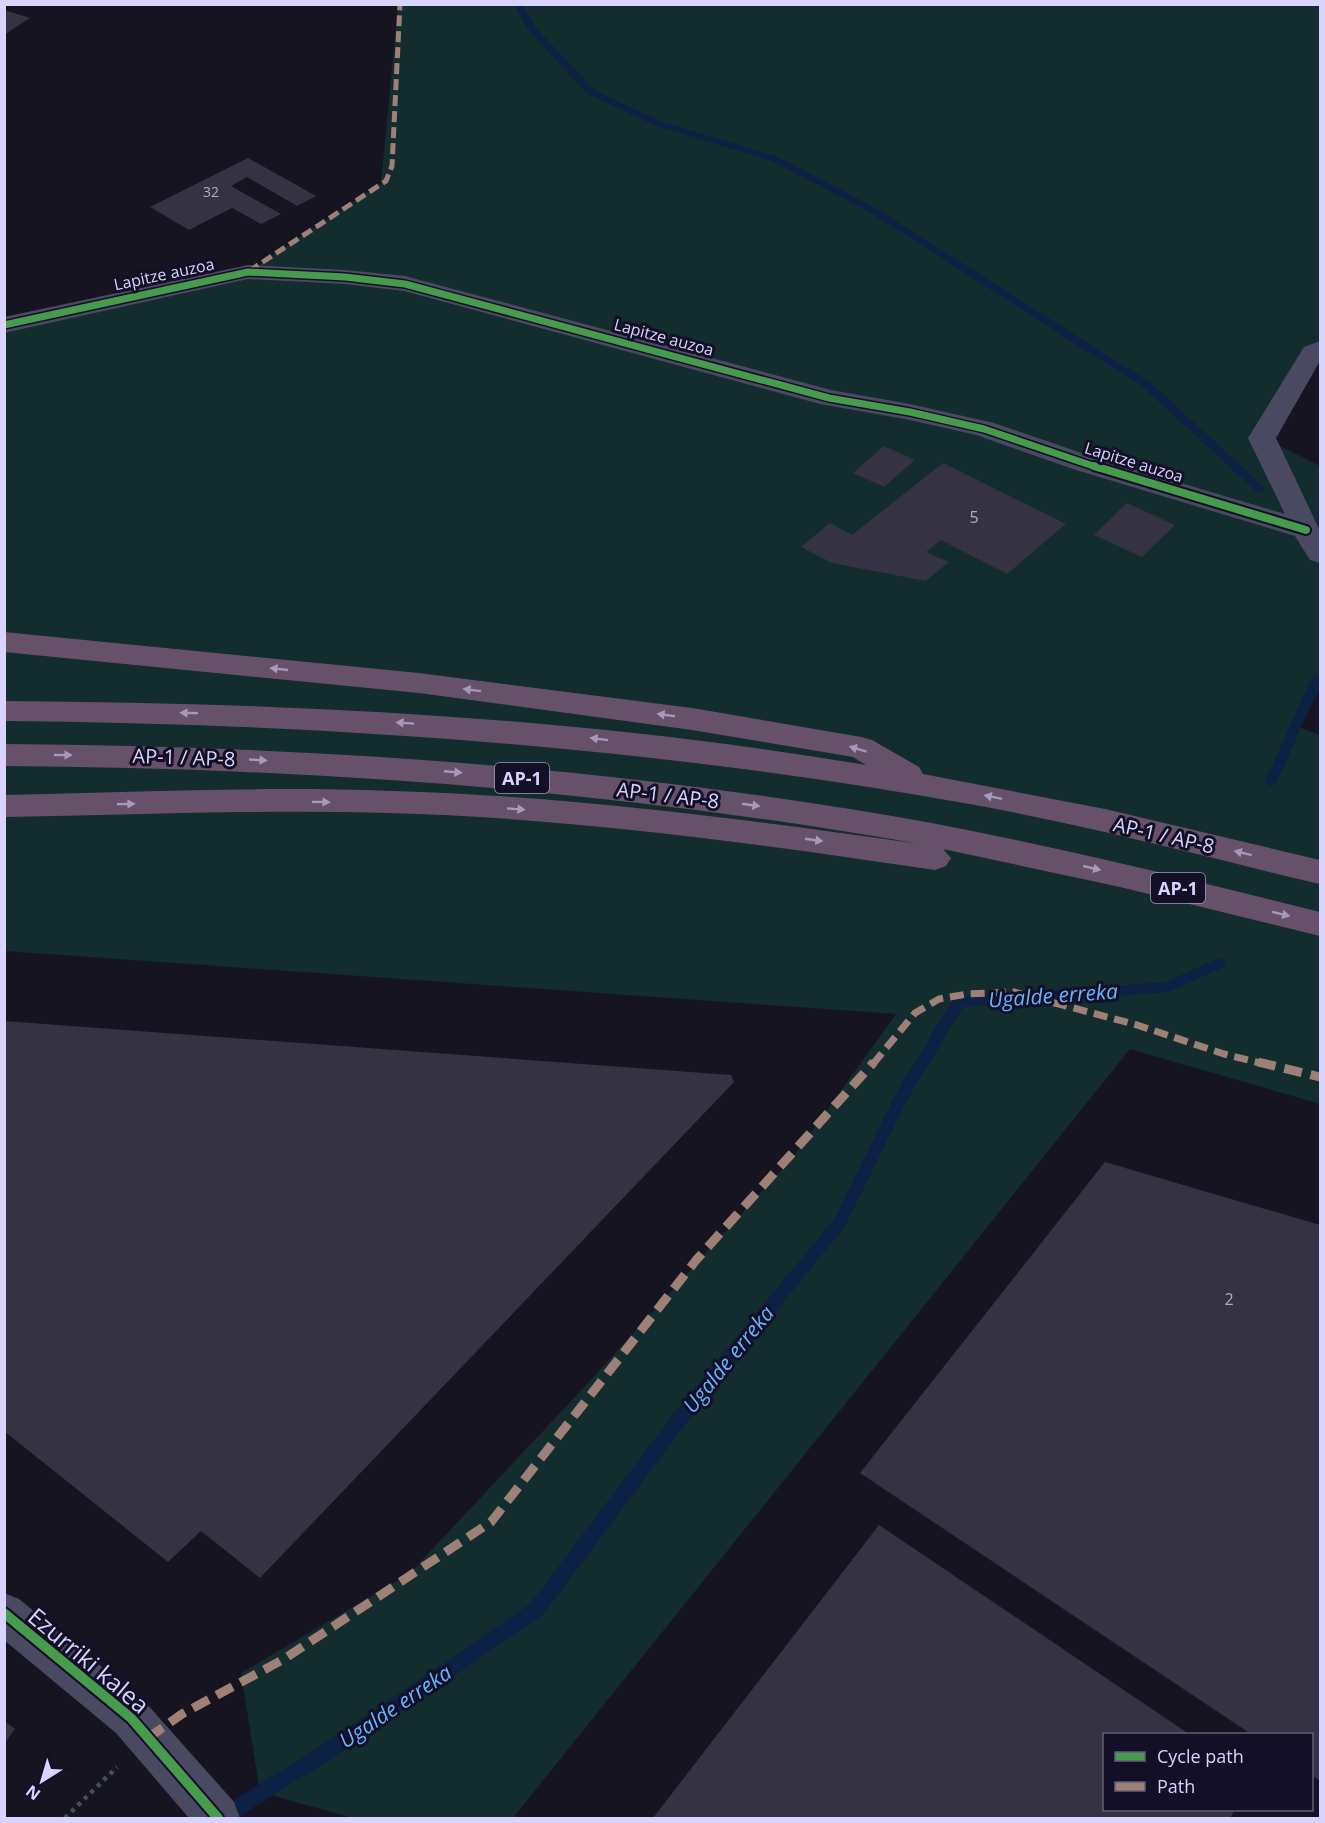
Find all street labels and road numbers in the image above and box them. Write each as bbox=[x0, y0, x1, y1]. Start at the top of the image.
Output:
street label: Lapitze auzoa bbox=[112, 253, 216, 295]
street label: Lapitze auzoa bbox=[612, 313, 716, 361]
street label: Lapitze auzoa bbox=[1082, 437, 1186, 487]
street label: AP-1 / AP-8 bbox=[132, 742, 236, 772]
road number: AP-1 bbox=[495, 763, 549, 793]
street label: AP-1 / AP-8 bbox=[615, 775, 721, 815]
street label: AP-1 / AP-8 bbox=[1111, 810, 1217, 860]
road number: AP-1 bbox=[1151, 873, 1205, 903]
street label: Ezurriki kalea bbox=[21, 1600, 157, 1720]

